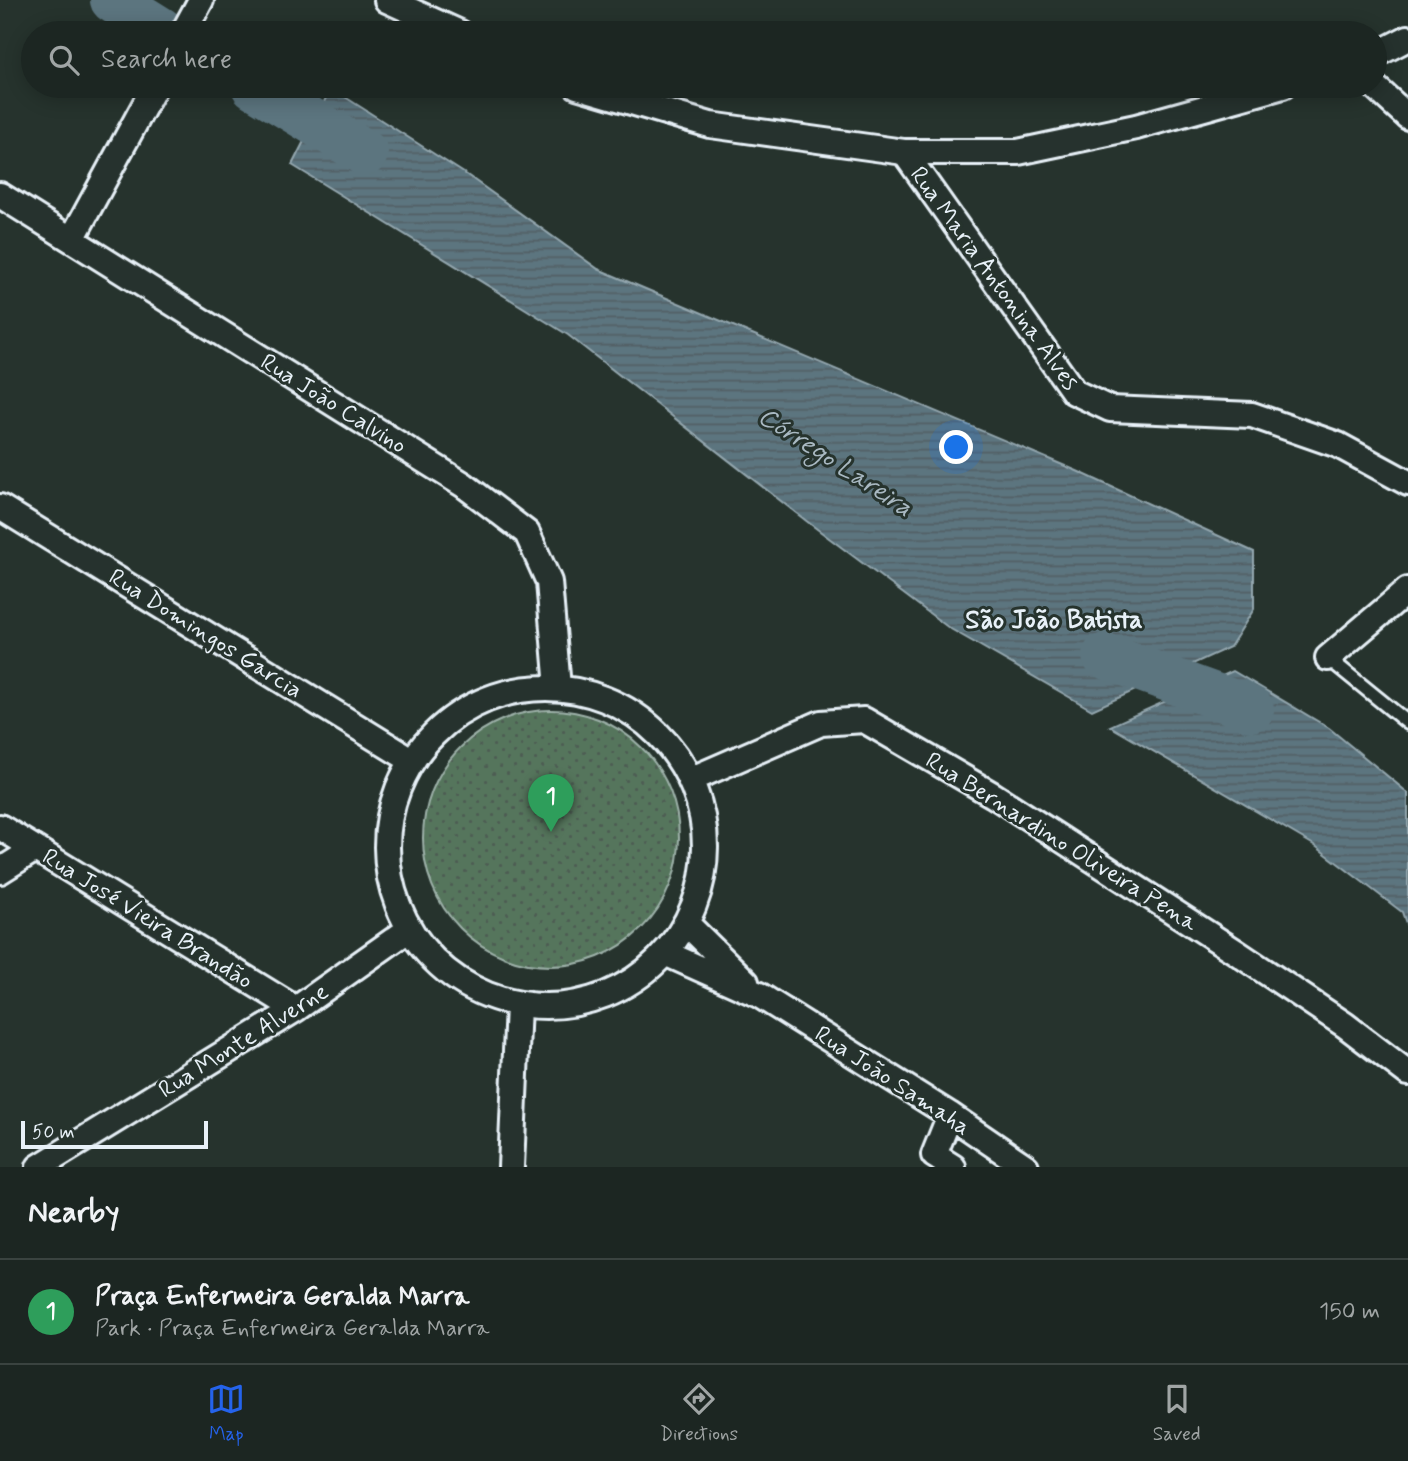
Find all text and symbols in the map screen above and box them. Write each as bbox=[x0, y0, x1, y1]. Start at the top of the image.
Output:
search box bbox=[21, 21, 1387, 98]
icon: search bbox=[45, 41, 83, 79]
text: Search here bbox=[101, 43, 232, 77]
street label: Rua Maria Antonina Alves bbox=[902, 161, 1085, 397]
street label: Rua João Calvino bbox=[254, 347, 412, 462]
water label: Córrego Lareira bbox=[750, 400, 919, 527]
your location bbox=[939, 430, 973, 464]
street label: Rua Domingos Garcia bbox=[103, 562, 308, 706]
district label: São João Batista bbox=[965, 604, 1143, 638]
street label: Rua Bernardino Oliveira Pena bbox=[919, 746, 1204, 939]
pin: 1 bbox=[528, 774, 574, 832]
street label: Rua José Vieira Brandão bbox=[36, 842, 258, 997]
street label: Rua Monte Alverne bbox=[153, 976, 335, 1106]
street label: Rua João Samaha bbox=[808, 1019, 976, 1143]
scale bar bbox=[21, 1118, 208, 1150]
text: 50 m bbox=[32, 1120, 75, 1145]
text: Nearby bbox=[28, 1193, 119, 1232]
text: Praça Enfermeira Geralda Marra bbox=[95, 1280, 469, 1314]
text: 1 bbox=[46, 1297, 56, 1327]
text: 150 m bbox=[1319, 1297, 1380, 1327]
text: Park · Praça Enfermeira Geralda Marra bbox=[95, 1314, 490, 1344]
tab: Map bbox=[207, 1380, 245, 1447]
tab: Directions bbox=[660, 1380, 738, 1447]
tab: Saved bbox=[1153, 1380, 1201, 1447]

